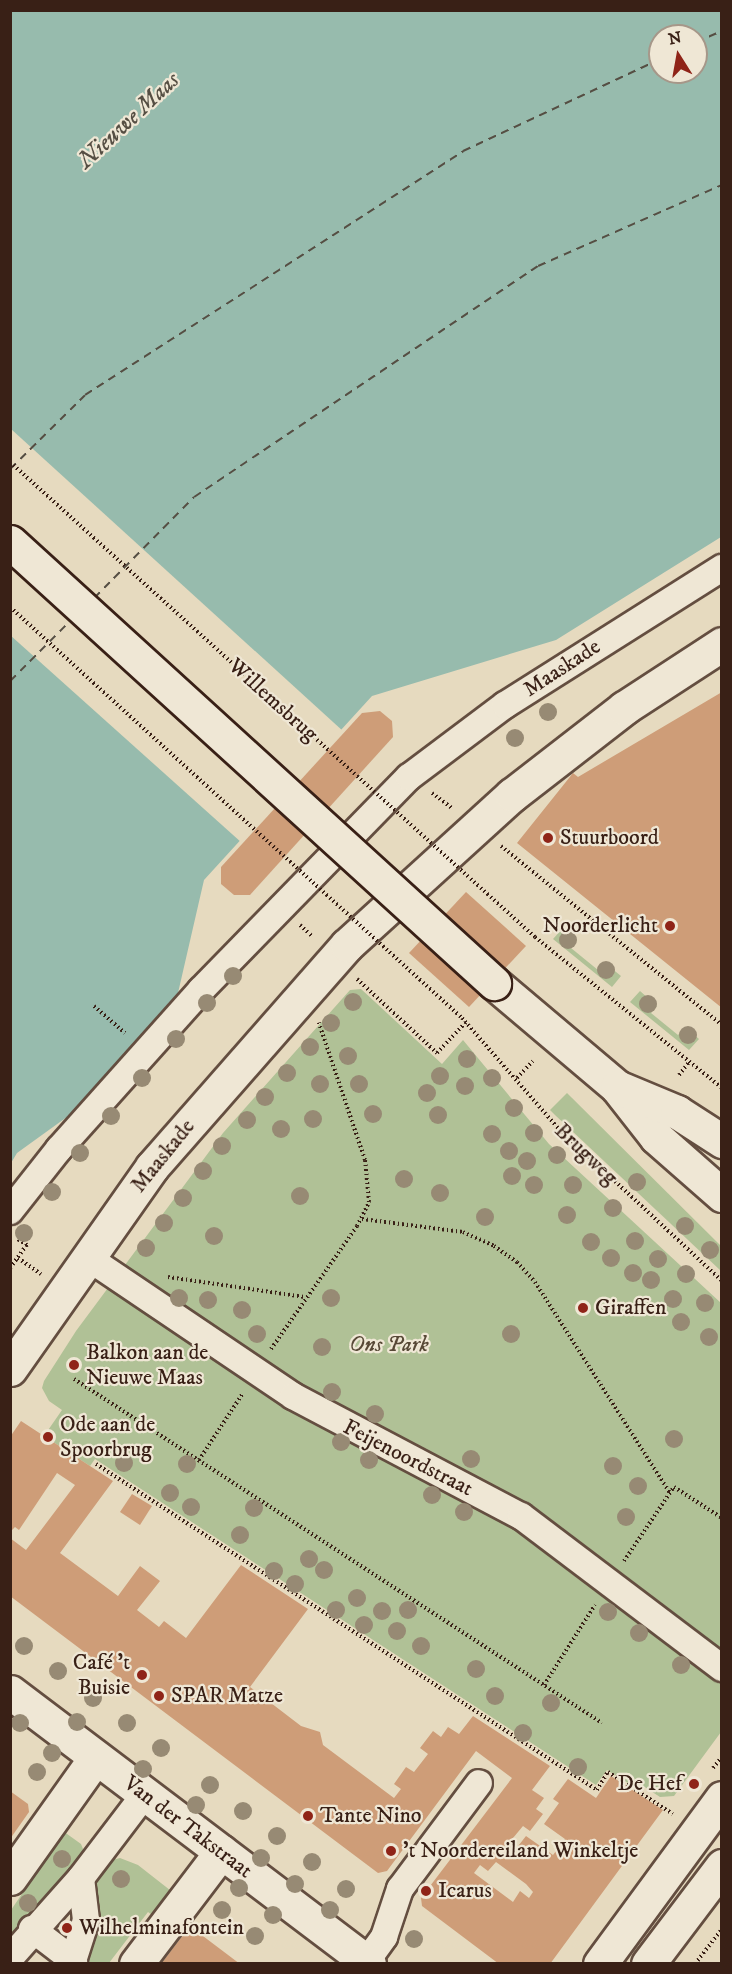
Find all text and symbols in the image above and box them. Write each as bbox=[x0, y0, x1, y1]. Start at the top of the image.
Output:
north arrow bbox=[648, 24, 708, 84]
text: N bbox=[667, 27, 683, 49]
water label: Nieuwe Maas bbox=[72, 67, 186, 175]
street label: Maaskade bbox=[519, 633, 605, 703]
street label: Willemsbrug bbox=[223, 653, 323, 747]
place label: Stuurboord bbox=[560, 825, 659, 851]
marker: Stuurboord bbox=[541, 831, 555, 845]
place label: Noorderlicht bbox=[543, 913, 658, 939]
marker: Noorderlicht bbox=[663, 919, 677, 933]
street label: Maaskade bbox=[126, 1114, 200, 1198]
street label: Brugweg bbox=[549, 1118, 623, 1190]
place label: Giraffen bbox=[595, 1295, 666, 1321]
marker: Giraffen bbox=[576, 1301, 590, 1315]
park label: Ons Park bbox=[349, 1332, 429, 1358]
place label: Balkon aan de Nieuwe Maas bbox=[86, 1339, 208, 1390]
marker: Balkon aan de Nieuwe Maas bbox=[67, 1358, 81, 1372]
place label: Ode aan de Spoorbrug bbox=[60, 1411, 155, 1462]
street label: Feijenoordstraat bbox=[339, 1414, 477, 1502]
marker: Ode aan de Spoorbrug bbox=[41, 1430, 55, 1444]
place label: Café 't Buisie bbox=[73, 1649, 130, 1700]
marker: Café 't Buisie bbox=[135, 1668, 149, 1682]
place label: SPAR Matze bbox=[171, 1683, 283, 1709]
marker: SPAR Matze bbox=[152, 1689, 166, 1703]
street label: Van der Takstraat bbox=[118, 1770, 258, 1884]
place label: De Hef bbox=[618, 1771, 682, 1797]
marker: De Hef bbox=[687, 1777, 701, 1791]
place label: Tante Nino bbox=[320, 1803, 422, 1829]
marker: Tante Nino bbox=[301, 1809, 315, 1823]
place label: 't Noordereiland Winkeltje bbox=[403, 1838, 638, 1864]
marker: 't Noordereiland Winkeltje bbox=[384, 1844, 398, 1858]
place label: Icarus bbox=[438, 1878, 492, 1904]
marker: Icarus bbox=[419, 1884, 433, 1898]
place label: Wilhelminafontein bbox=[79, 1915, 244, 1941]
marker: Wilhelminafontein bbox=[60, 1921, 74, 1935]

